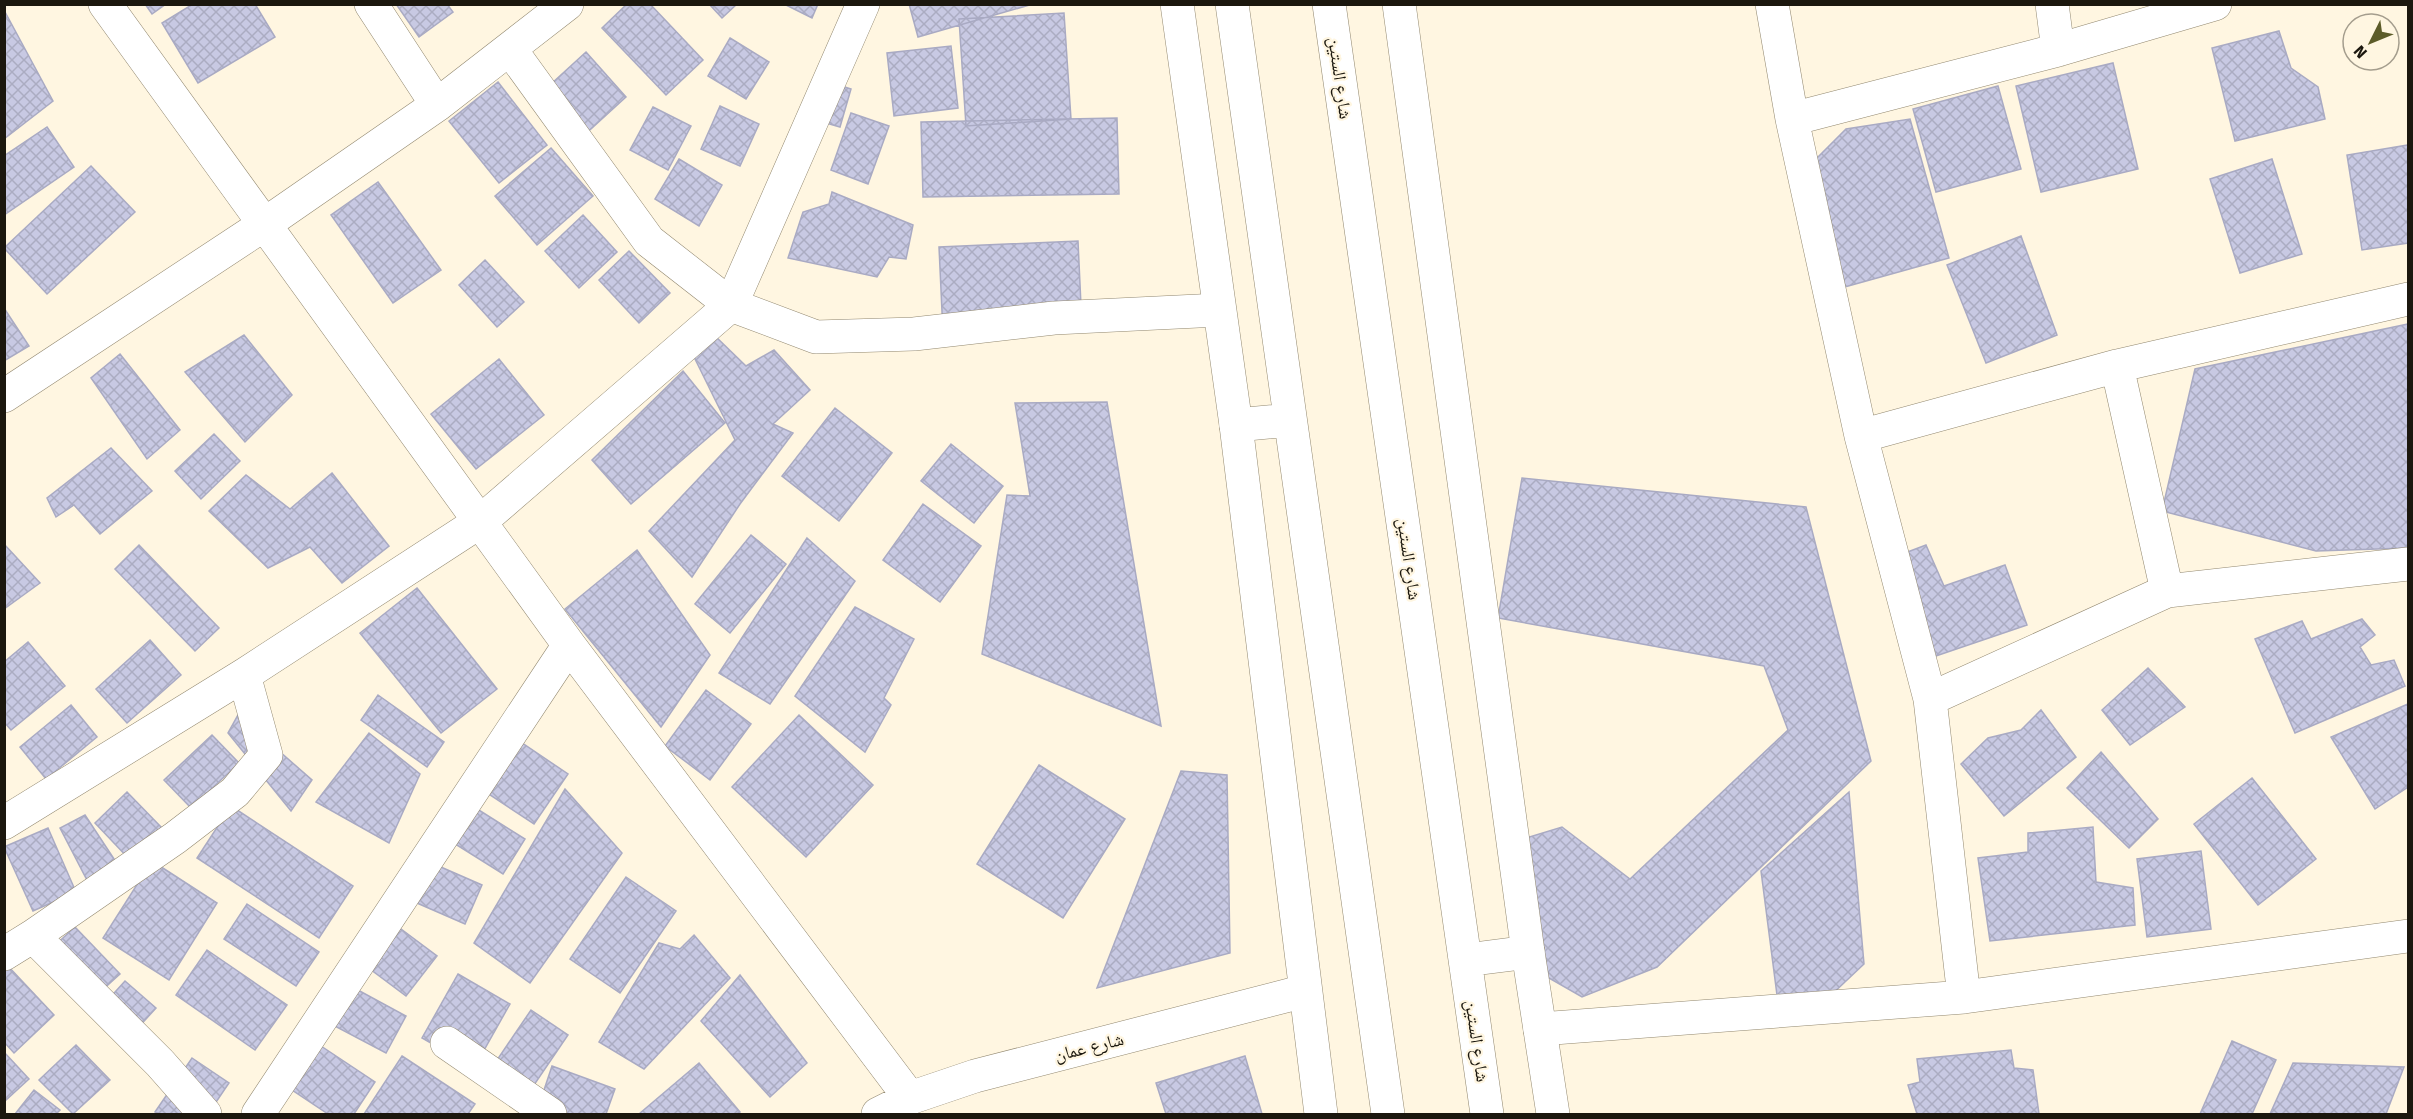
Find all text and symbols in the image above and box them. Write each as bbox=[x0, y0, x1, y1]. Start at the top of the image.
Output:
north arrow bbox=[2341, 12, 2401, 72]
street label: شارع الستين bbox=[1323, 36, 1357, 120]
text: N bbox=[2350, 42, 2371, 62]
street label: شارع الستين bbox=[1392, 517, 1426, 601]
street label: شارع الستين bbox=[1460, 999, 1494, 1083]
street label: شارع عمان bbox=[1052, 1028, 1126, 1066]

